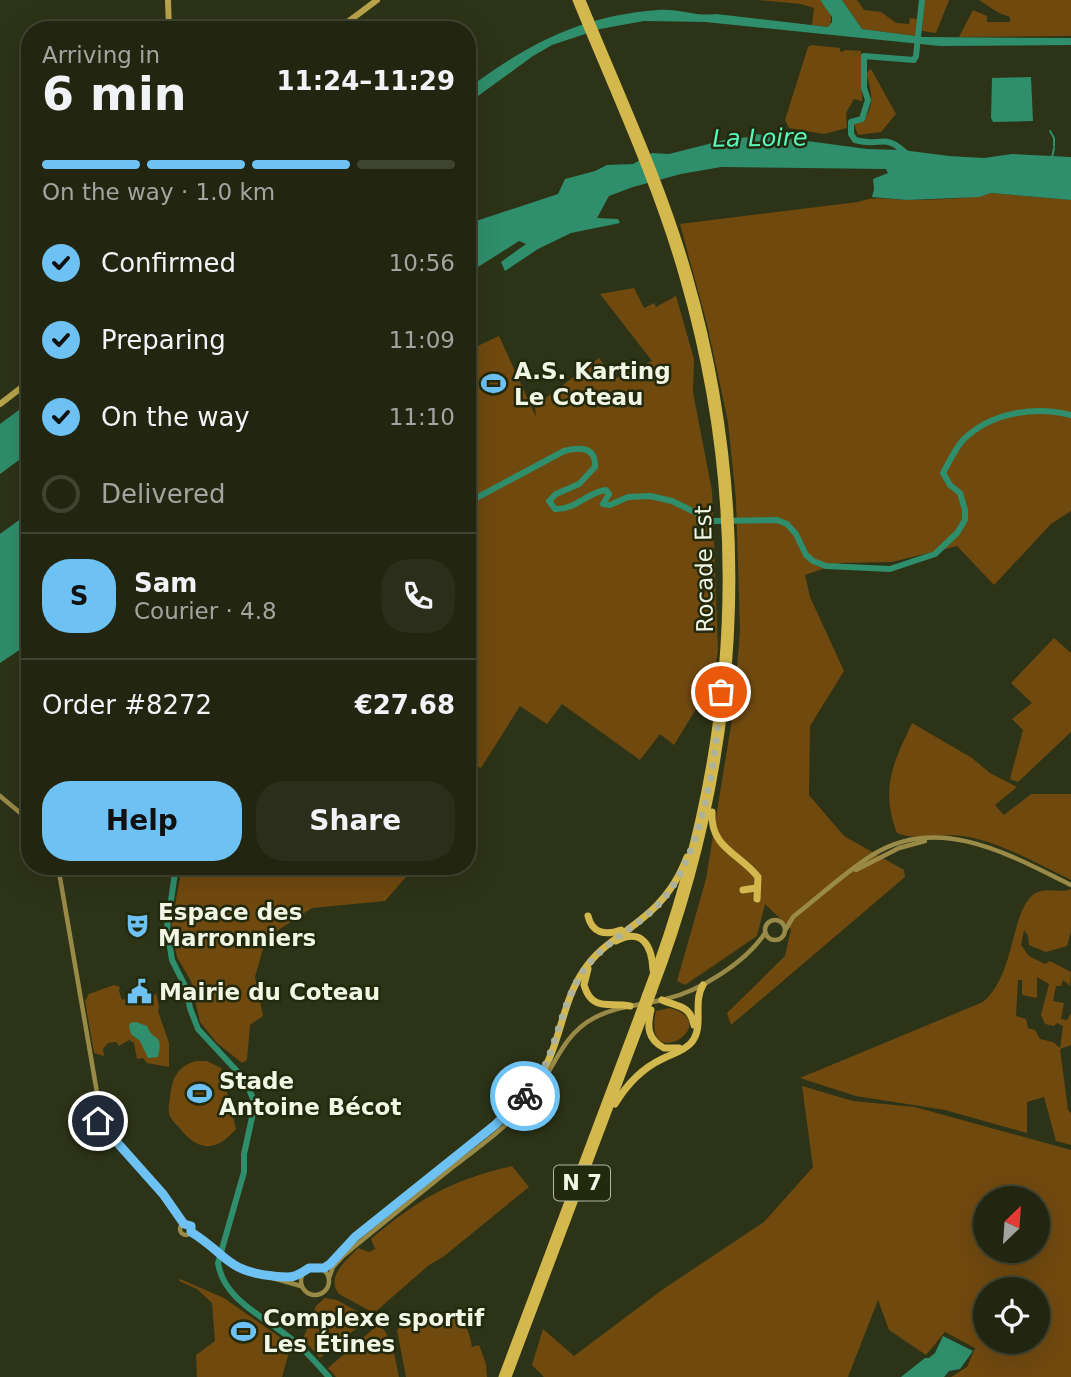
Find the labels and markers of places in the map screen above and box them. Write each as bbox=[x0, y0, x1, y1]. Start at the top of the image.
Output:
place label: A.S. Karting Le Coteau bbox=[514, 358, 671, 410]
sports icon: A.S. Karting Le Coteau bbox=[480, 370, 508, 398]
pin bbox=[691, 662, 751, 722]
place label: Espace des Marronniers bbox=[158, 899, 316, 951]
theatre icon: Espace des Marronniers bbox=[124, 911, 152, 939]
public building icon: Mairie du Coteau bbox=[125, 978, 153, 1006]
place label: Mairie du Coteau bbox=[159, 979, 380, 1005]
place label: Stade Antoine Bécot bbox=[219, 1068, 401, 1120]
sports icon: Stade Antoine Bécot bbox=[185, 1080, 213, 1108]
pin bbox=[68, 1091, 128, 1151]
place label: Complexe sportif Les Étines bbox=[263, 1305, 485, 1357]
sports icon: Complexe sportif Les Étines bbox=[229, 1317, 257, 1345]

